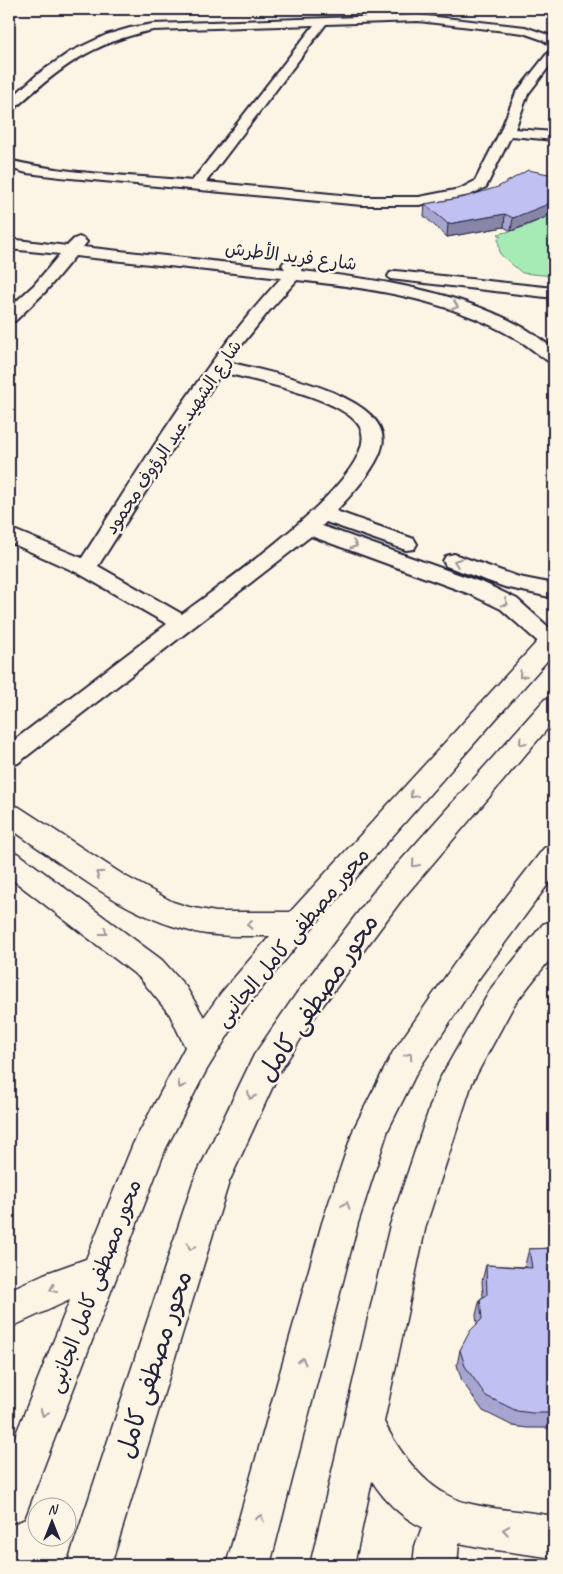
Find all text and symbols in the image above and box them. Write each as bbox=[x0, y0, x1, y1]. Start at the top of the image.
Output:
street label: شارع فريد الأطرش bbox=[224, 236, 358, 276]
one-way arrow bbox=[450, 300, 459, 310]
street label: شارع الشهيد عبد الرؤوف محمود bbox=[100, 336, 247, 539]
one-way arrow bbox=[349, 539, 358, 549]
one-way arrow bbox=[454, 558, 462, 568]
one-way arrow bbox=[500, 596, 509, 606]
one-way arrow bbox=[519, 669, 528, 678]
one-way arrow bbox=[519, 737, 528, 746]
one-way arrow bbox=[410, 790, 419, 799]
street label: محور مصطفى كامل الجانبى bbox=[210, 842, 374, 1032]
one-way arrow bbox=[412, 858, 421, 867]
one-way arrow bbox=[95, 870, 104, 880]
street label: محور مصطفى كامل bbox=[250, 908, 384, 1086]
one-way arrow bbox=[245, 919, 253, 930]
one-way arrow bbox=[98, 927, 107, 935]
one-way arrow bbox=[403, 1052, 412, 1061]
one-way arrow bbox=[177, 1080, 187, 1089]
one-way arrow bbox=[248, 1091, 258, 1100]
street label: محور مصطفى كامل الجانبى bbox=[41, 1176, 148, 1397]
one-way arrow bbox=[340, 1201, 350, 1209]
one-way arrow bbox=[186, 1242, 196, 1250]
street label: محور مصطفى كامل bbox=[109, 1267, 199, 1462]
one-way arrow bbox=[49, 1283, 58, 1294]
one-way arrow bbox=[296, 1357, 307, 1365]
one-way arrow bbox=[40, 1408, 50, 1416]
north arrow bbox=[28, 1496, 78, 1546]
text: N bbox=[48, 1501, 59, 1518]
one-way arrow bbox=[254, 1513, 265, 1522]
one-way arrow bbox=[502, 1525, 510, 1535]

